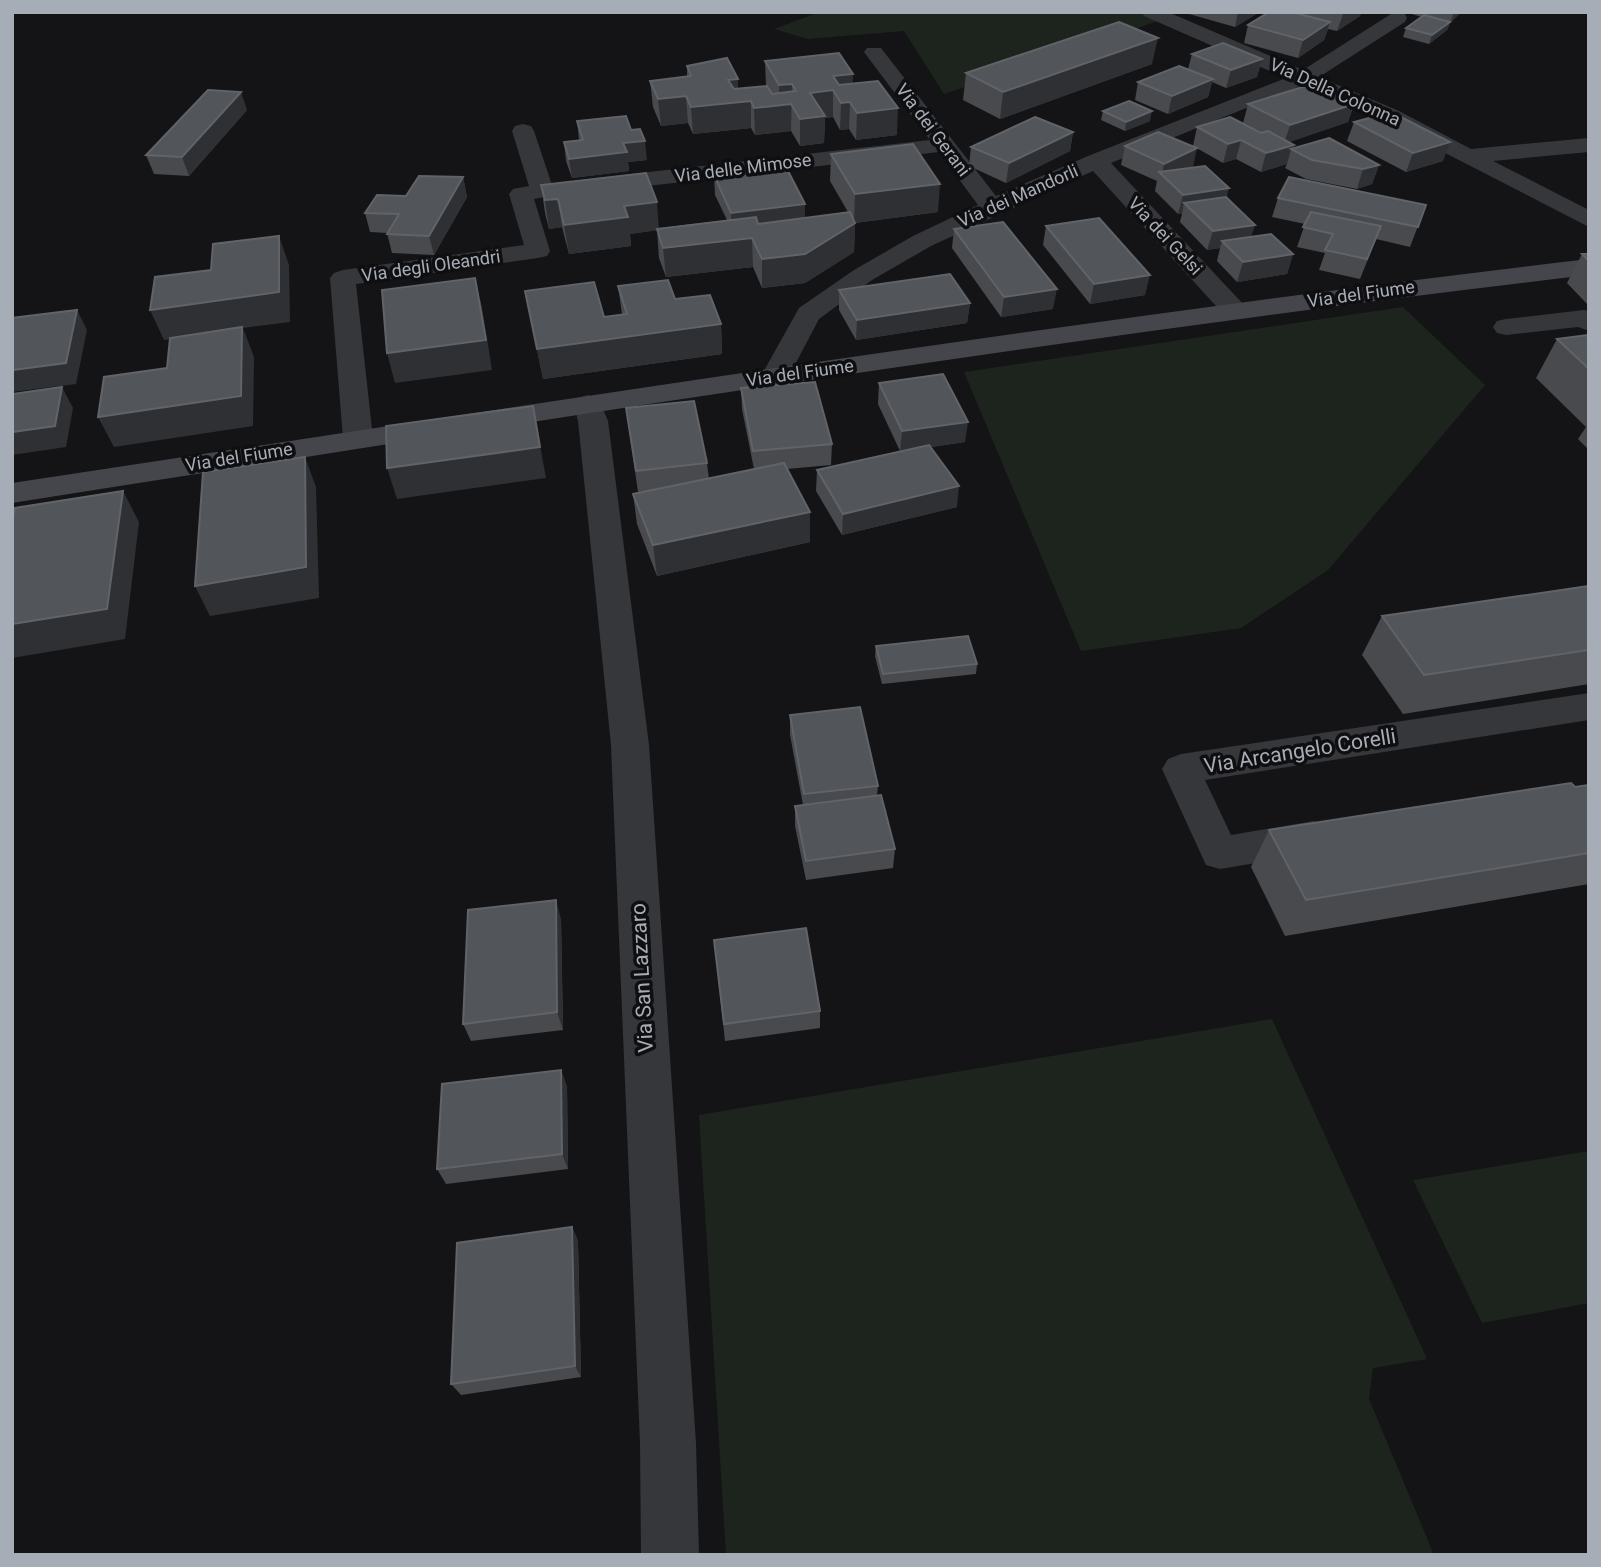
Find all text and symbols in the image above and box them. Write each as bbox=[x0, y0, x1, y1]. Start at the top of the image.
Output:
street label: Via Della Colonna bbox=[1267, 53, 1404, 130]
street label: Via dei Gerani bbox=[892, 79, 975, 180]
street label: Via delle Mimose bbox=[673, 149, 812, 186]
street label: Via dei Mandorli bbox=[954, 160, 1081, 231]
street label: Via dei Gelsi bbox=[1124, 192, 1207, 279]
street label: Via degli Oleandri bbox=[360, 245, 502, 286]
street label: Via del Fiume bbox=[1306, 276, 1416, 311]
street label: Via del Fiume bbox=[745, 355, 855, 390]
street label: Via del Fiume bbox=[184, 438, 294, 475]
street label: Via Arcangelo Corelli bbox=[1202, 724, 1398, 778]
street label: Via San Lazzaro bbox=[626, 903, 658, 1053]

